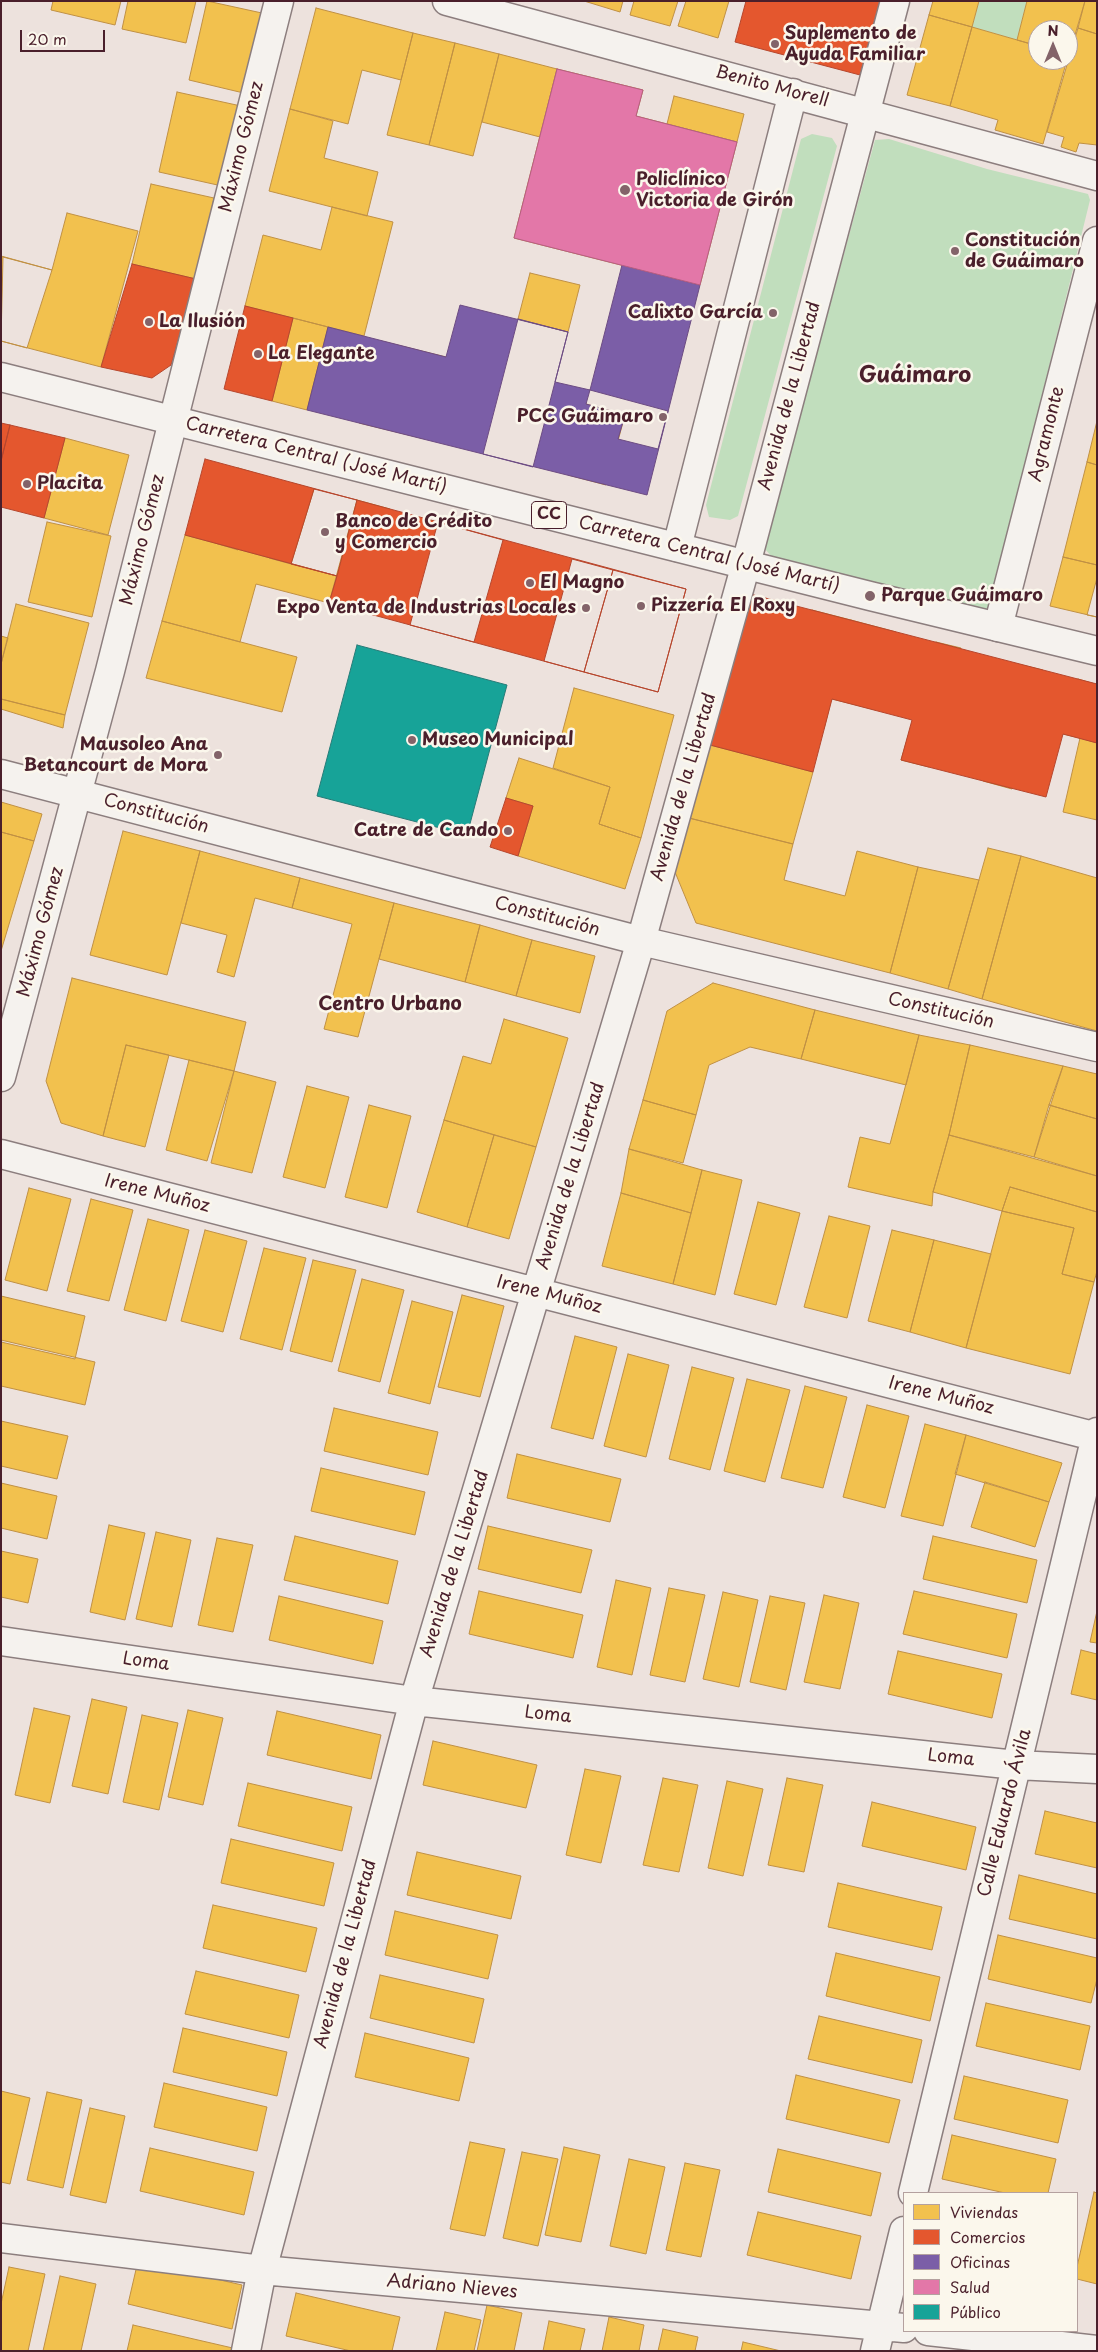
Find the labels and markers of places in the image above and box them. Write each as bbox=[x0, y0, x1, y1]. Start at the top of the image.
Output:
place label: Suplemento de Ayuda Familiar bbox=[785, 23, 925, 66]
marker: Suplemento de Ayuda Familiar bbox=[769, 38, 781, 50]
place label: Policlínico Victoria de Girón bbox=[636, 169, 793, 212]
marker: Policlínico Victoria de Girón bbox=[618, 183, 632, 197]
place label: Constitución de Guáimaro bbox=[965, 230, 1084, 272]
marker: Constitución de Guáimaro bbox=[949, 245, 961, 257]
place label: Calixto García bbox=[628, 302, 763, 324]
marker: Calixto García bbox=[767, 307, 779, 319]
place label: La Ilusión bbox=[159, 311, 245, 333]
marker: La Ilusión bbox=[143, 316, 155, 328]
place label: La Elegante bbox=[268, 343, 375, 365]
marker: La Elegante bbox=[252, 348, 264, 360]
place label: PCC Guáimaro bbox=[517, 406, 653, 428]
marker: PCC Guáimaro bbox=[657, 411, 669, 423]
place label: Placita bbox=[37, 473, 103, 495]
marker: Placita bbox=[21, 478, 33, 490]
place label: Banco de Crédito y Comercio bbox=[335, 511, 492, 554]
marker: Banco de Crédito y Comercio bbox=[319, 526, 331, 538]
place label: El Magno bbox=[540, 572, 624, 594]
marker: El Magno bbox=[524, 577, 536, 589]
place label: Parque Guáimaro bbox=[881, 585, 1043, 607]
marker: Parque Guáimaro bbox=[863, 589, 877, 603]
place label: Pizzería El Roxy bbox=[651, 595, 795, 617]
place label: Expo Venta de Industrias Locales bbox=[277, 597, 576, 619]
marker: Pizzería El Roxy bbox=[635, 600, 647, 612]
marker: Expo Venta de Industrias Locales bbox=[580, 602, 592, 614]
place label: Museo Municipal bbox=[422, 729, 573, 751]
place label: Mausoleo Ana Betancourt de Mora bbox=[24, 734, 208, 776]
marker: Museo Municipal bbox=[406, 734, 418, 746]
marker: Mausoleo Ana Betancourt de Mora bbox=[212, 749, 224, 761]
place label: Catre de Cando bbox=[354, 820, 498, 842]
marker: Catre de Cando bbox=[502, 825, 514, 837]

